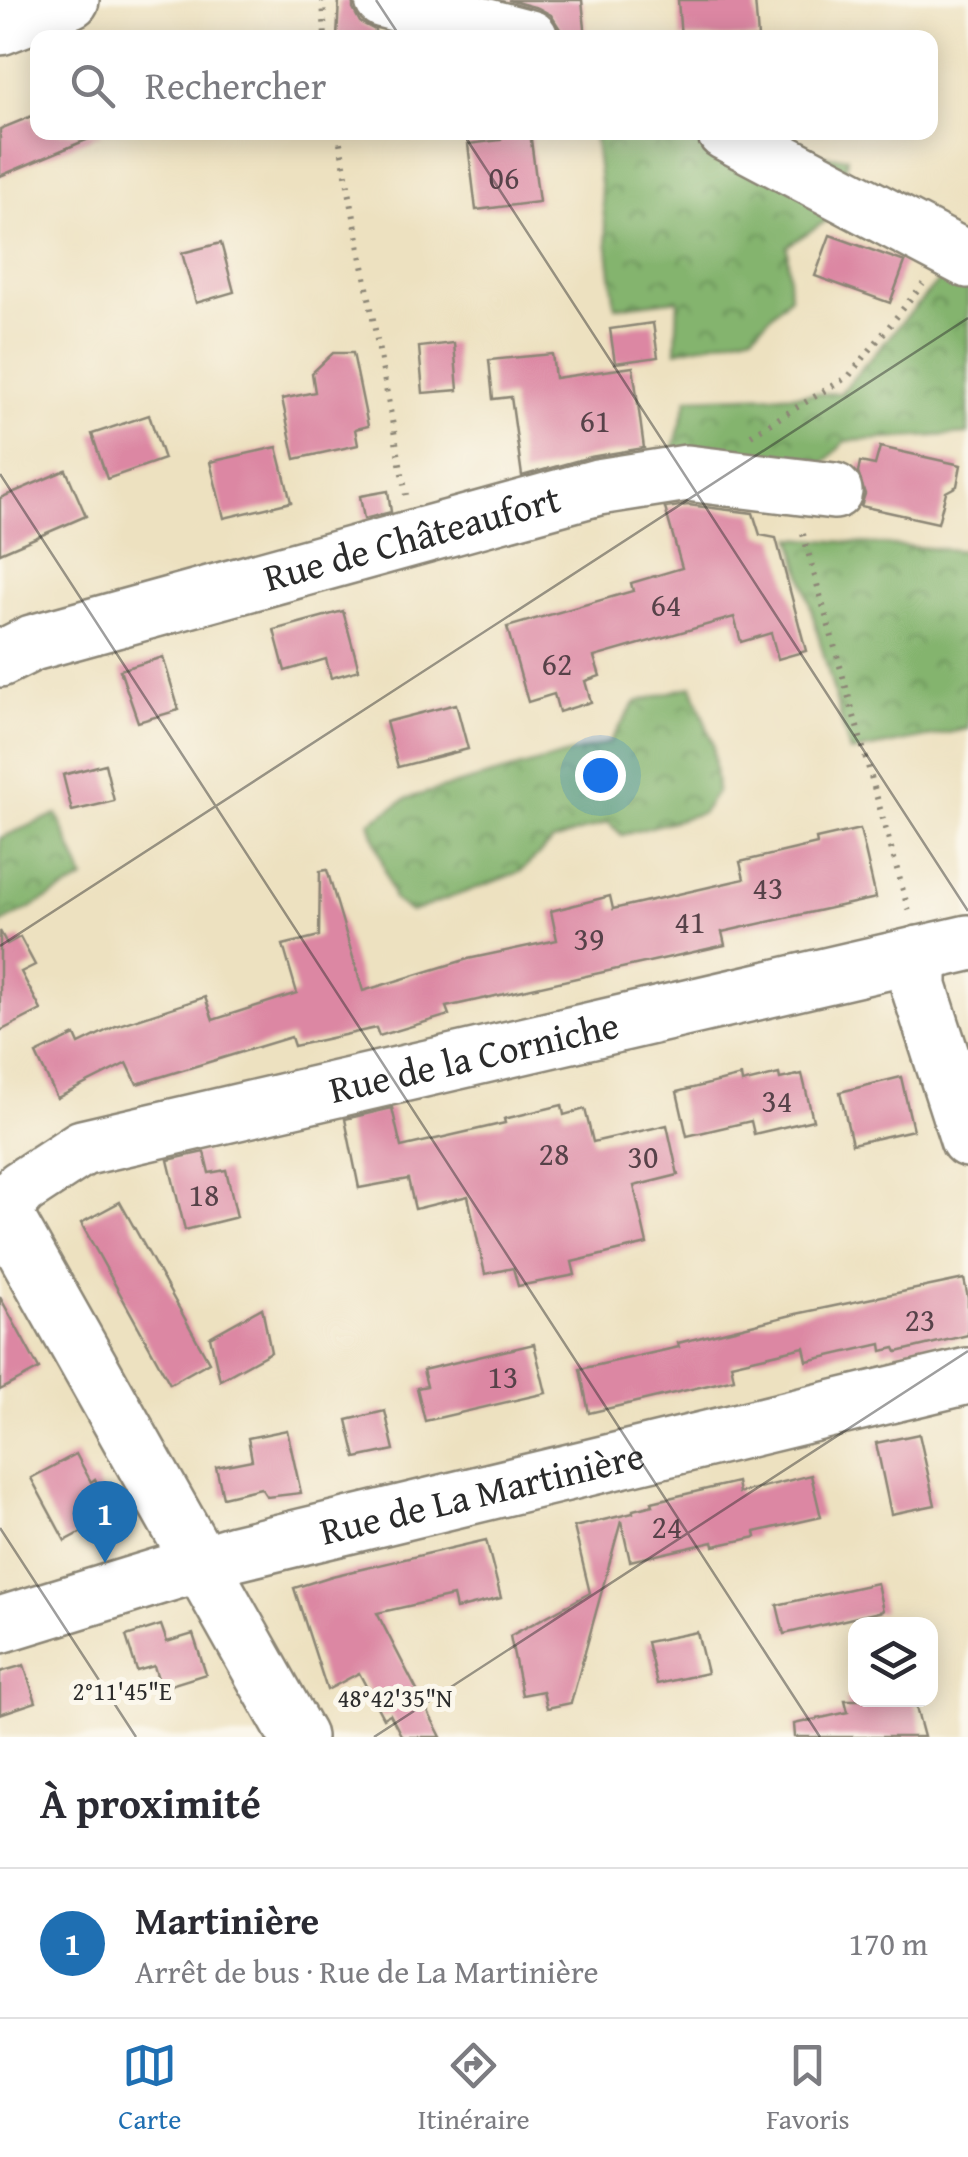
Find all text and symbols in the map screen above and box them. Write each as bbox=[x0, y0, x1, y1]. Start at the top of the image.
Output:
search box bbox=[30, 30, 938, 140]
text: Rechercher bbox=[145, 57, 326, 113]
icon: search bbox=[65, 58, 120, 113]
house number: 06 bbox=[489, 154, 519, 201]
house number: 61 bbox=[580, 397, 610, 444]
street label: Rue de Châteaufort bbox=[257, 470, 567, 605]
house number: 64 bbox=[651, 581, 681, 628]
house number: 62 bbox=[542, 640, 572, 687]
your location bbox=[575, 750, 626, 801]
house number: 43 bbox=[753, 864, 783, 911]
house number: 41 bbox=[675, 898, 705, 945]
house number: 39 bbox=[574, 915, 604, 962]
street label: Rue de la Corniche bbox=[324, 996, 624, 1117]
house number: 34 bbox=[762, 1077, 792, 1124]
house number: 28 bbox=[539, 1130, 569, 1177]
house number: 30 bbox=[628, 1133, 658, 1180]
house number: 18 bbox=[189, 1171, 219, 1218]
house number: 23 bbox=[905, 1296, 935, 1343]
house number: 13 bbox=[488, 1353, 518, 1400]
street label: Rue de La Martinière bbox=[314, 1426, 650, 1559]
pin: 1 bbox=[72, 1480, 138, 1563]
house number: 24 bbox=[652, 1503, 682, 1550]
map controls bbox=[848, 1617, 938, 1707]
button: layers bbox=[848, 1617, 938, 1707]
text: 2°11'45"E bbox=[72, 1673, 172, 1709]
text: 48°42'35"N bbox=[338, 1680, 452, 1716]
text: À proximité bbox=[40, 1772, 261, 1833]
text: Martinière bbox=[135, 1892, 319, 1948]
text: 1 bbox=[64, 1920, 81, 1967]
text: 170 m bbox=[849, 1920, 928, 1967]
text: Arrêt de bus · Rue de La Martinière bbox=[135, 1948, 598, 1995]
tab: Carte bbox=[118, 2038, 181, 2139]
tab: Itinéraire bbox=[418, 2038, 530, 2139]
tab: Favoris bbox=[766, 2038, 850, 2139]

